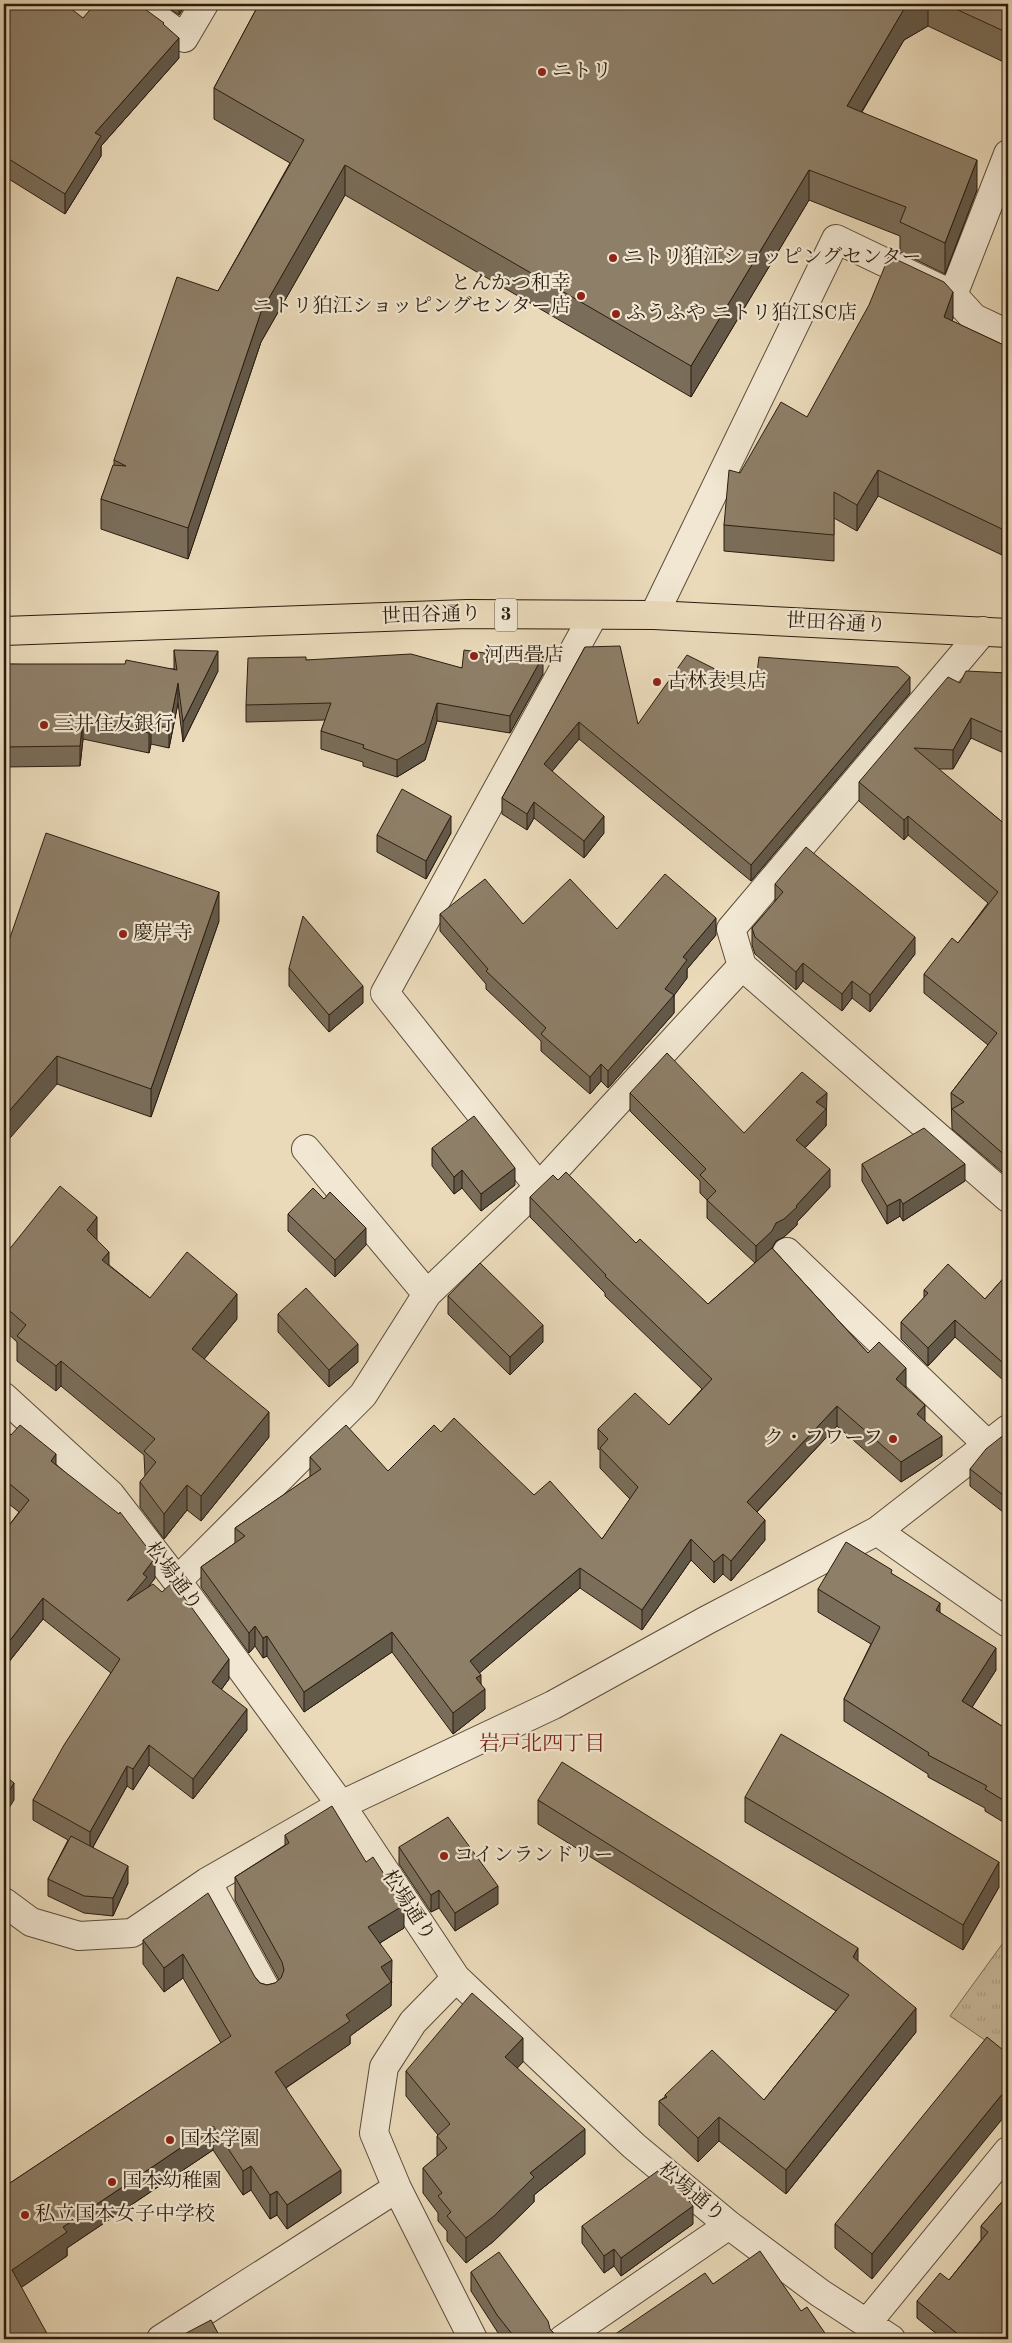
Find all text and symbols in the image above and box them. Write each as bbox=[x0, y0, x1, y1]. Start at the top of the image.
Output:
place label: ニトリ bbox=[552, 61, 612, 82]
marker: ニトリ bbox=[536, 66, 548, 78]
place label: ニトリ狛江ショッピングセンター bbox=[623, 246, 921, 268]
marker: ニトリ狛江ショッピングセンター bbox=[607, 252, 619, 264]
place label: とんかつ和幸 ニトリ狛江ショッピングセンター店 bbox=[253, 272, 571, 317]
marker: とんかつ和幸 ニトリ狛江ショッピングセンター店 bbox=[575, 290, 587, 302]
place label: ふうふや ニトリ狛江SC店 bbox=[626, 302, 857, 324]
marker: ふうふや ニトリ狛江SC店 bbox=[610, 308, 622, 320]
road number: 3 bbox=[495, 598, 517, 632]
street label: 世田谷通り bbox=[381, 602, 481, 628]
street label: 世田谷通り bbox=[786, 609, 887, 637]
place label: 河西畳店 bbox=[484, 644, 564, 666]
marker: 河西畳店 bbox=[468, 650, 480, 662]
place label: 古林表具店 bbox=[667, 670, 767, 692]
marker: 古林表具店 bbox=[651, 676, 663, 688]
place label: 三井住友銀行 bbox=[54, 712, 174, 735]
marker: 三井住友銀行 bbox=[38, 719, 50, 731]
place label: 慶岸寺 bbox=[133, 922, 193, 944]
marker: 慶岸寺 bbox=[117, 928, 129, 940]
place label: ク・フワーフ bbox=[764, 1428, 883, 1449]
marker: ク・フワーフ bbox=[887, 1433, 899, 1445]
street label: 松場通り bbox=[141, 1538, 207, 1615]
district label: 岩戸北四丁目 bbox=[479, 1732, 605, 1755]
place label: コインランドリー bbox=[454, 1845, 613, 1866]
marker: コインランドリー bbox=[438, 1850, 450, 1862]
street label: 松場通り bbox=[378, 1866, 440, 1945]
place label: 国本学園 bbox=[180, 2128, 260, 2150]
marker: 国本学園 bbox=[164, 2134, 176, 2146]
street label: 松場通り bbox=[654, 2158, 729, 2226]
place label: 国本幼稚園 bbox=[122, 2170, 222, 2192]
marker: 国本幼稚園 bbox=[106, 2176, 118, 2188]
place label: 私立国本女子中学校 bbox=[35, 2203, 215, 2225]
marker: 私立国本女子中学校 bbox=[19, 2209, 31, 2221]

